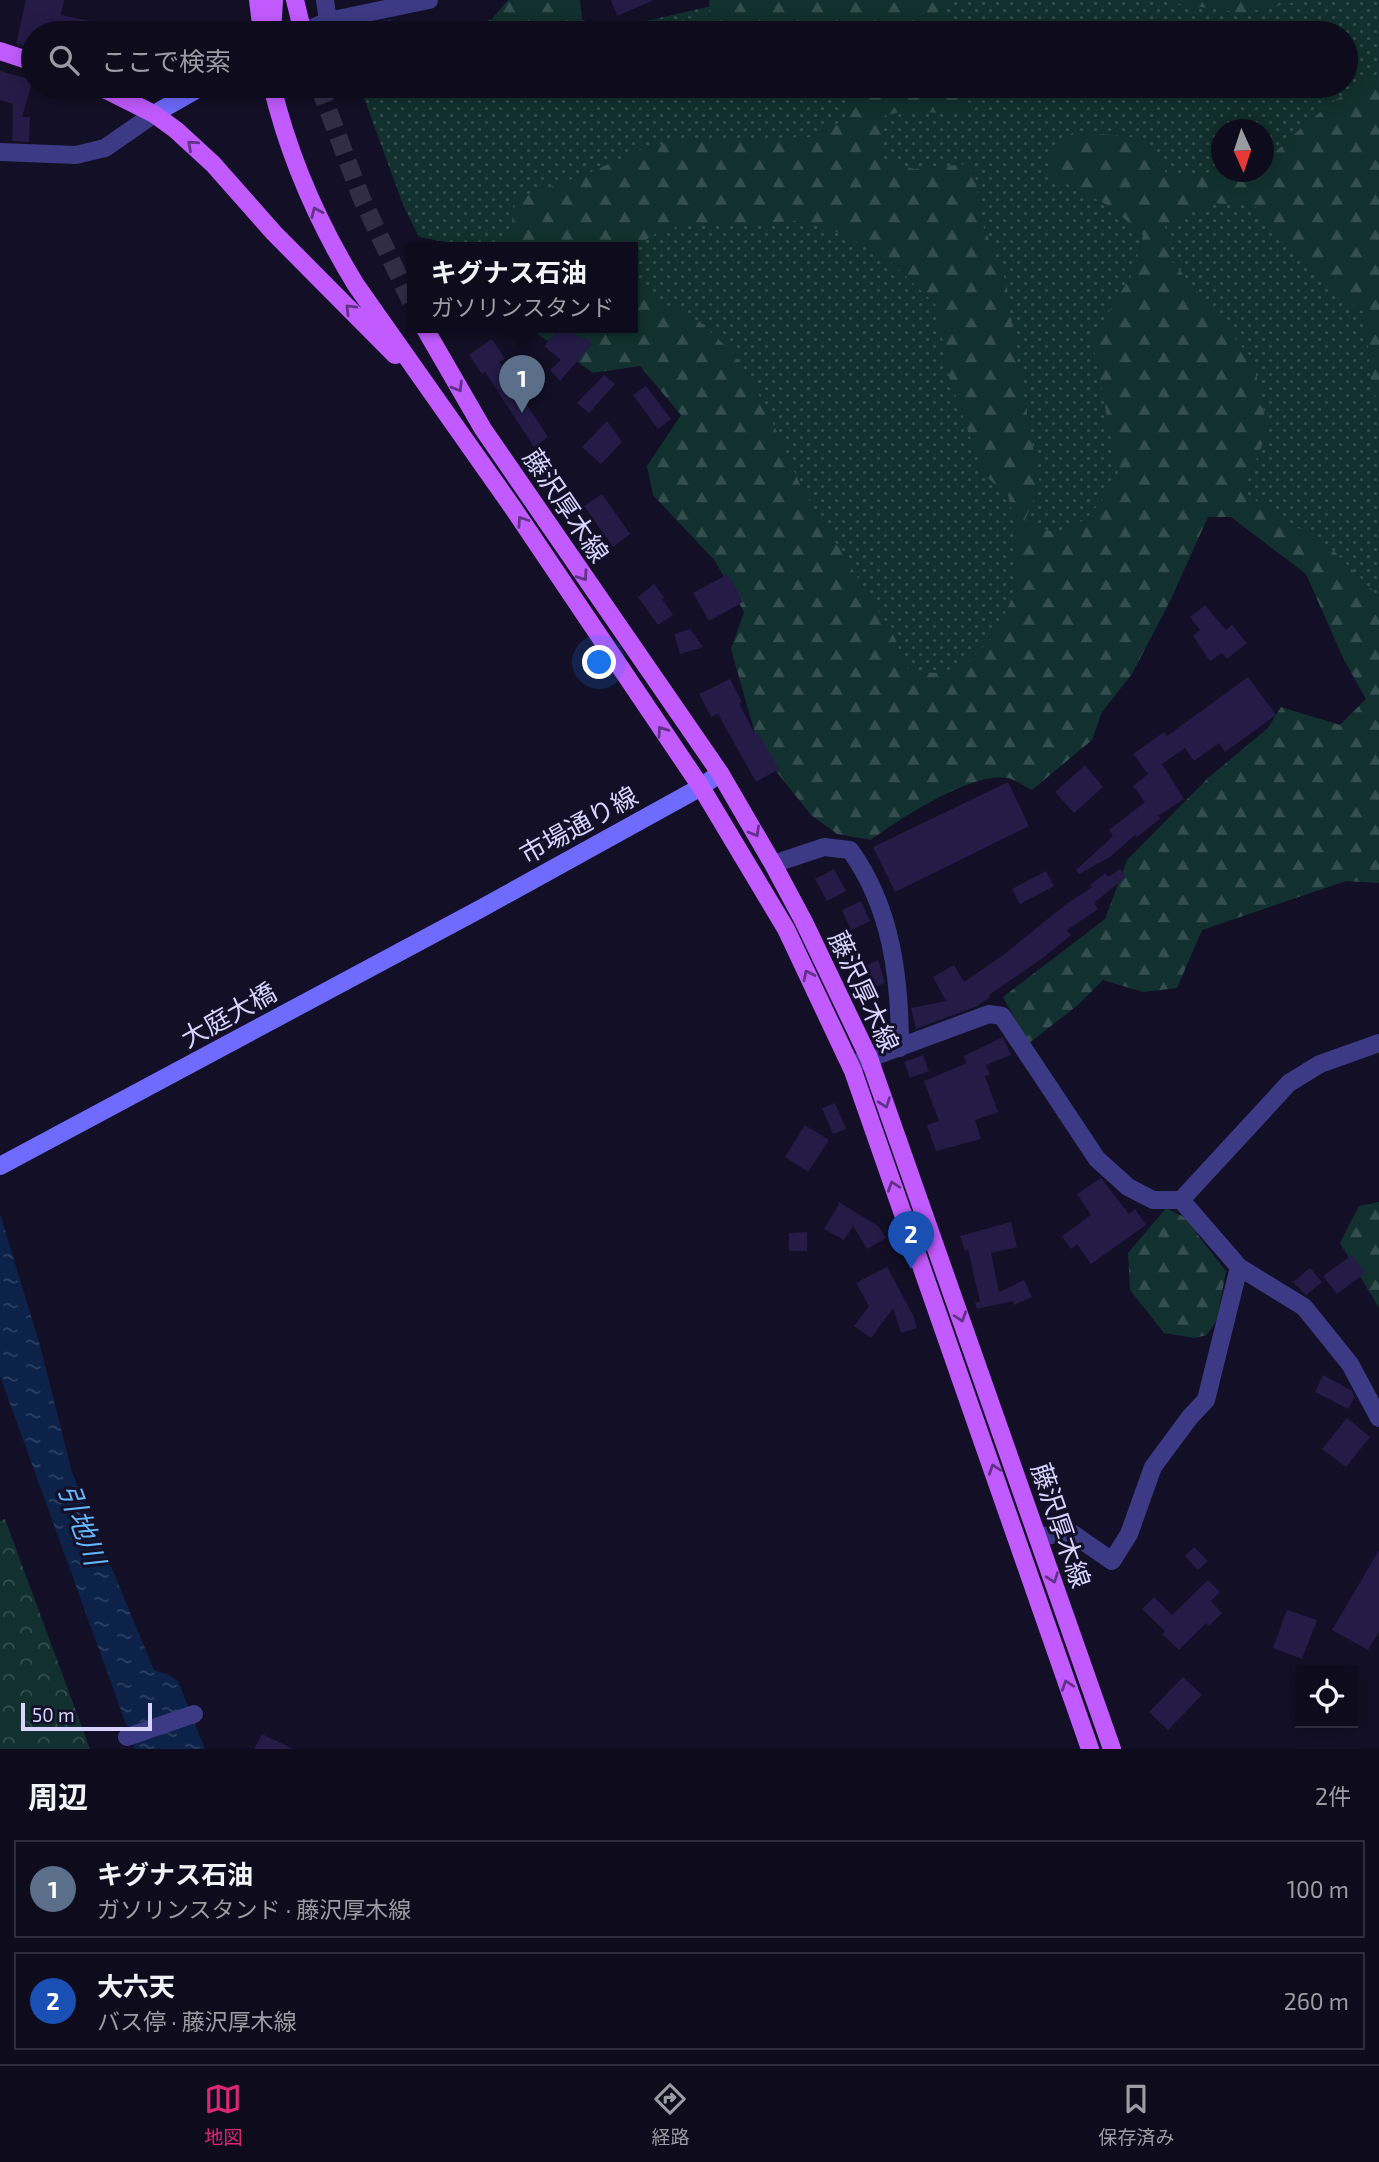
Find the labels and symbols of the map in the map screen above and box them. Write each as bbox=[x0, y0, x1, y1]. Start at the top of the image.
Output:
north arrow bbox=[1211, 119, 1274, 182]
one-way arrow bbox=[187, 141, 200, 154]
one-way arrow bbox=[310, 207, 324, 219]
one-way arrow bbox=[345, 305, 358, 318]
pin: 1 bbox=[499, 355, 545, 413]
one-way arrow bbox=[449, 379, 462, 392]
street label: 藤沢厚木線 bbox=[518, 442, 616, 568]
one-way arrow bbox=[518, 516, 530, 529]
one-way arrow bbox=[575, 568, 587, 581]
your location bbox=[582, 645, 616, 679]
one-way arrow bbox=[658, 726, 670, 739]
street label: 市場通り線 bbox=[514, 779, 642, 869]
one-way arrow bbox=[747, 825, 760, 838]
street label: 藤沢厚木線 bbox=[823, 926, 907, 1056]
one-way arrow bbox=[803, 970, 817, 982]
street label: 大庭大橋 bbox=[175, 975, 281, 1053]
one-way arrow bbox=[877, 1096, 891, 1109]
one-way arrow bbox=[887, 1180, 901, 1192]
pin: 2 bbox=[888, 1211, 934, 1269]
one-way arrow bbox=[953, 1311, 967, 1323]
street label: 藤沢厚木線 bbox=[1026, 1458, 1098, 1592]
one-way arrow bbox=[988, 1464, 1002, 1476]
water label: 引地川 bbox=[53, 1479, 114, 1572]
one-way arrow bbox=[1044, 1572, 1058, 1584]
one-way arrow bbox=[1061, 1679, 1075, 1691]
scale bar bbox=[21, 1700, 152, 1732]

